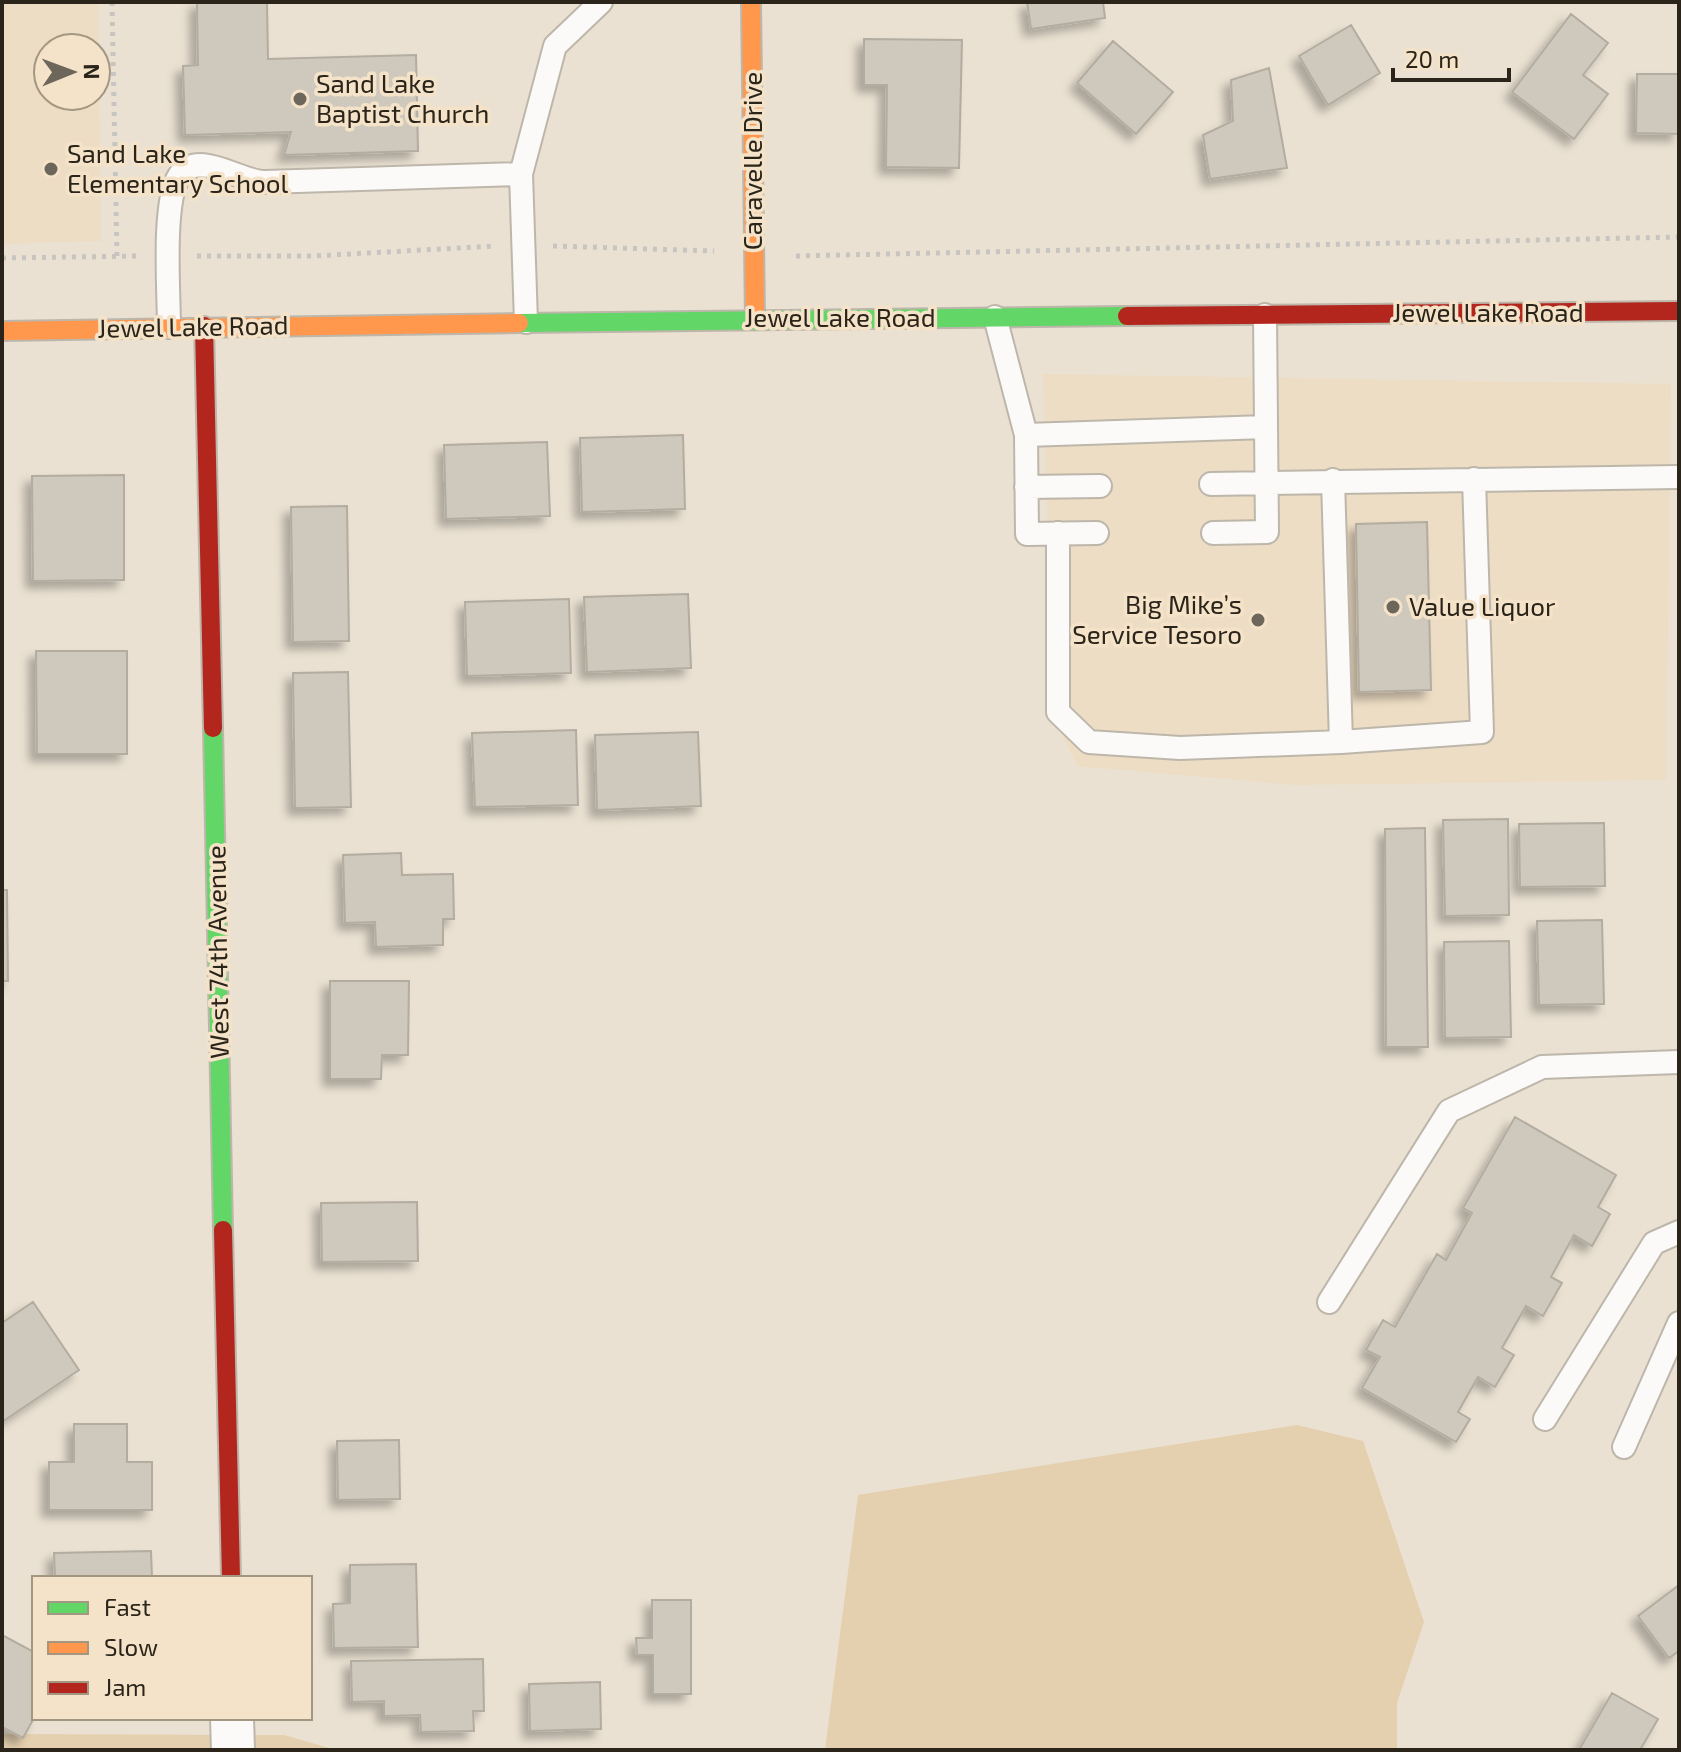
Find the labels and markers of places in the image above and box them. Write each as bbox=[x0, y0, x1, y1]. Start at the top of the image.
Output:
place label: Sand Lake Baptist Church bbox=[316, 67, 489, 128]
marker: Sand Lake Baptist Church bbox=[291, 90, 309, 108]
place label: Sand Lake Elementary School bbox=[67, 137, 289, 198]
marker: Sand Lake Elementary School bbox=[42, 160, 60, 178]
place label: Big Mike’s Service Tesoro bbox=[1072, 588, 1242, 649]
place label: Value Liquor bbox=[1409, 590, 1555, 621]
marker: Value Liquor bbox=[1384, 598, 1402, 616]
marker: Big Mike’s Service Tesoro bbox=[1249, 611, 1267, 629]

